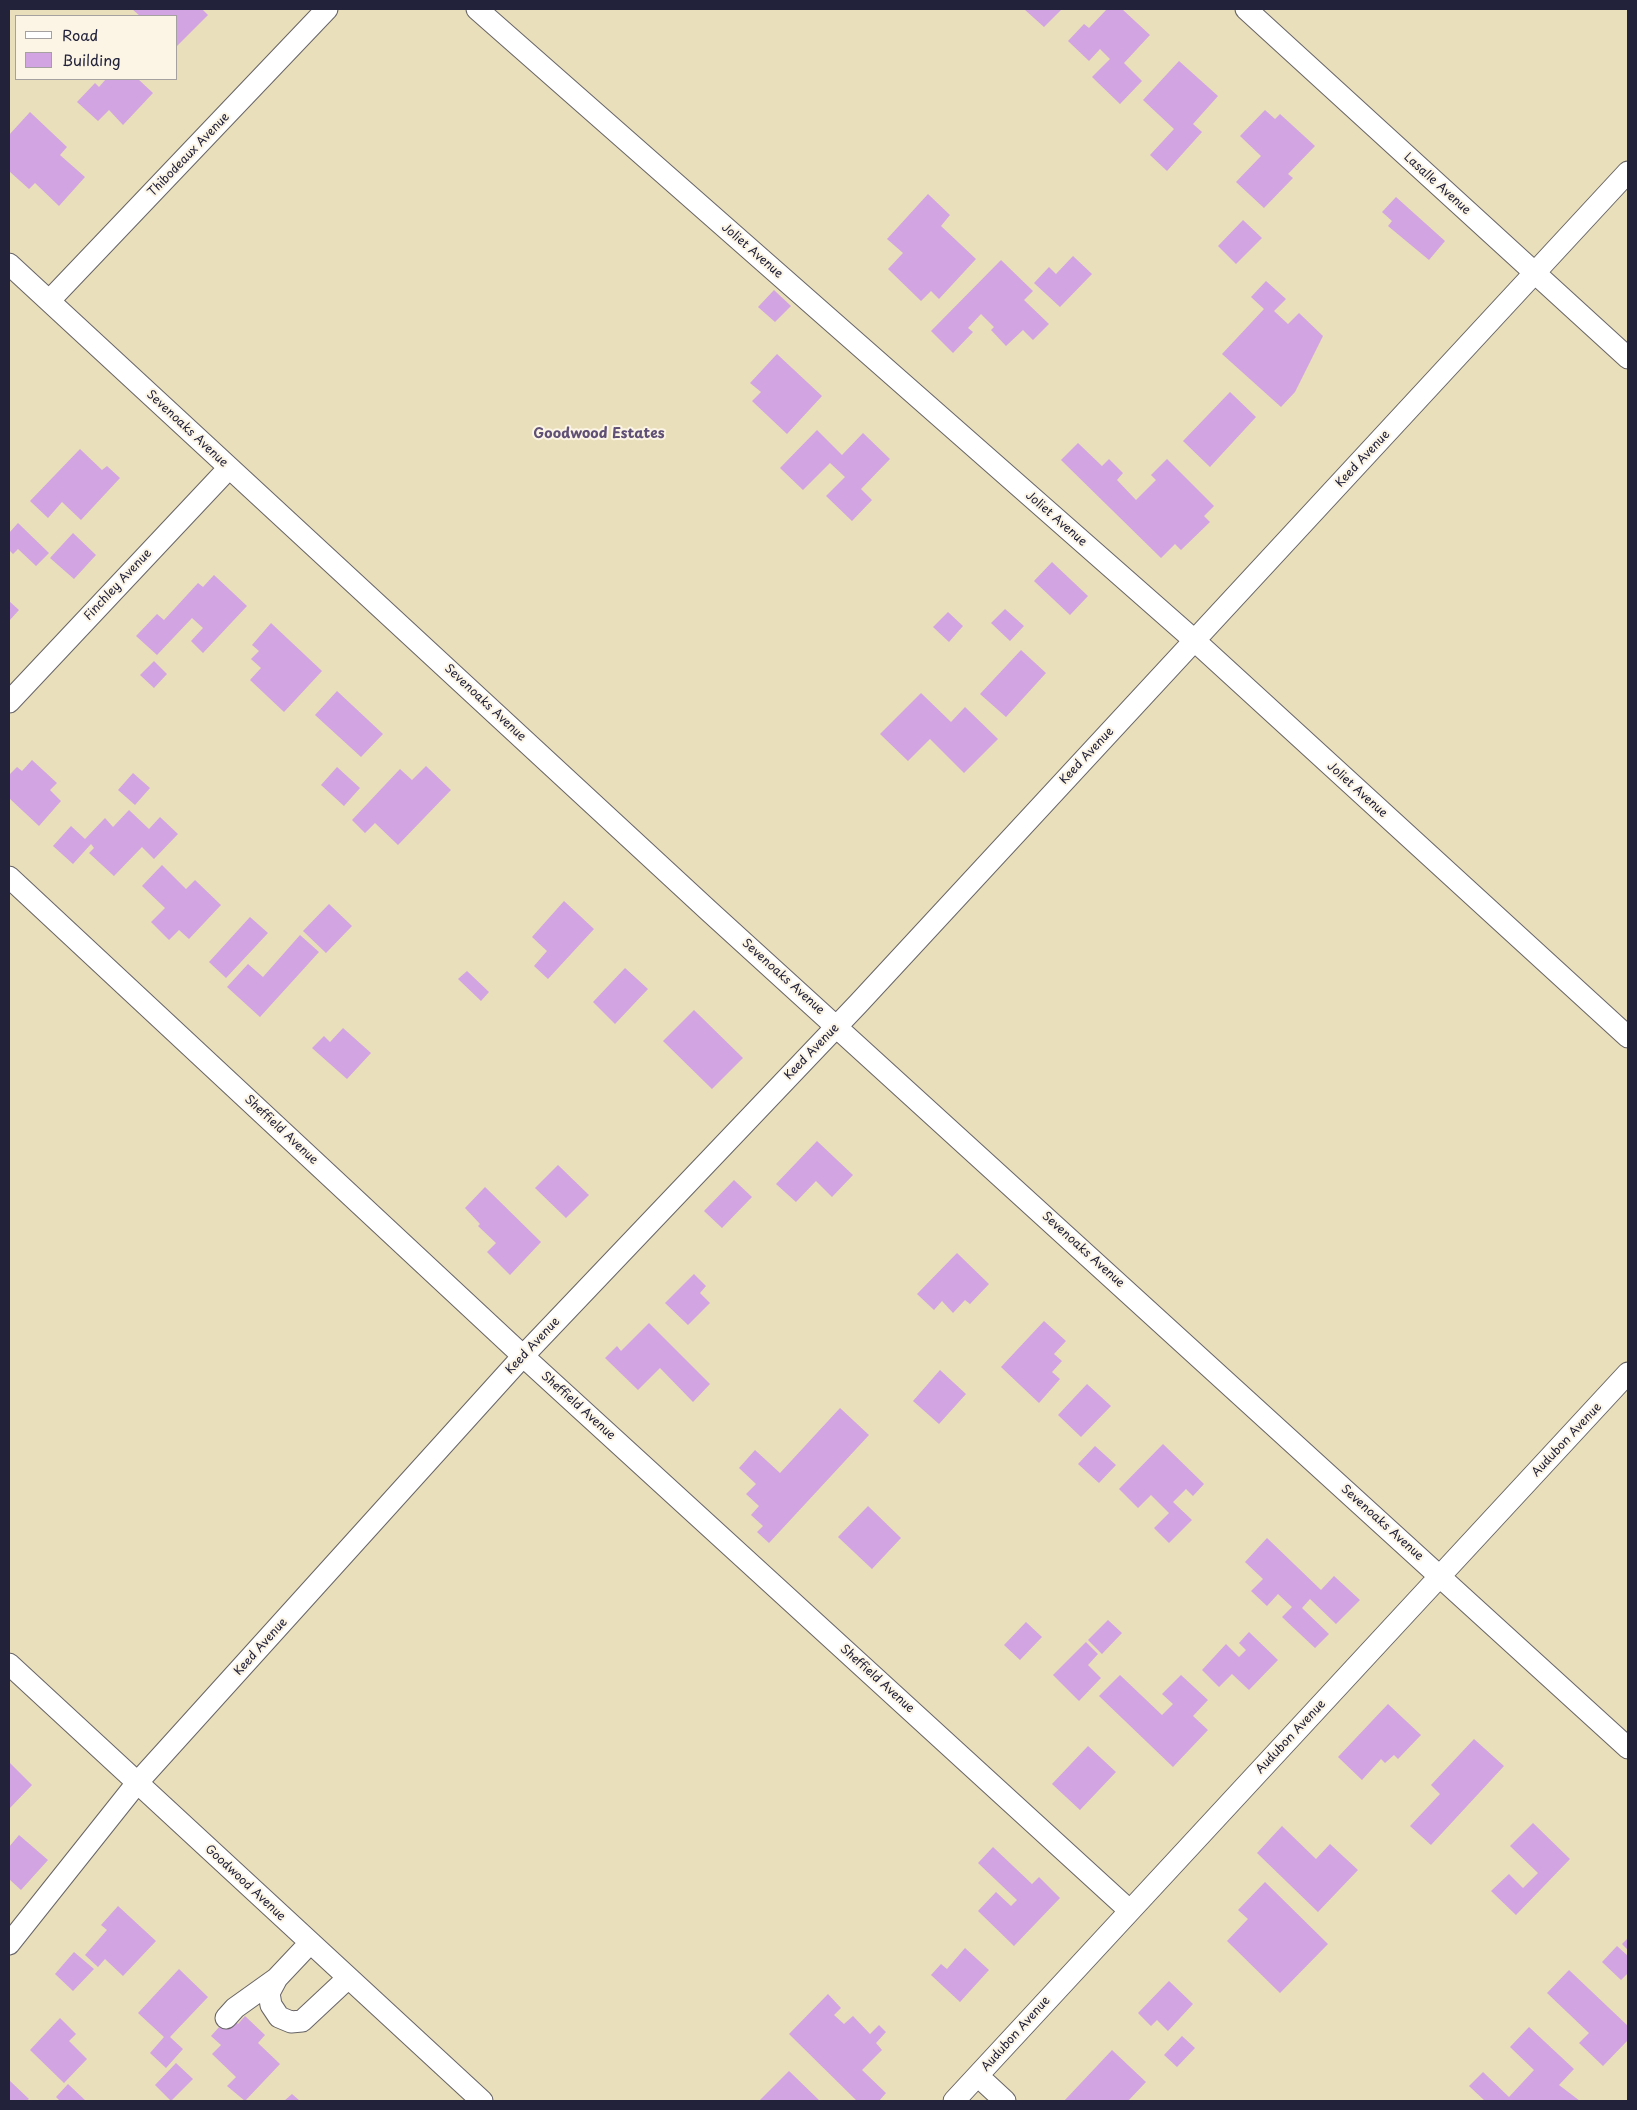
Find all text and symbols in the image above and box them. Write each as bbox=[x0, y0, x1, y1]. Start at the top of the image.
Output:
legend bbox=[15, 15, 178, 80]
text: Road bbox=[62, 23, 98, 46]
text: Building bbox=[62, 48, 121, 71]
street label: Thibodeaux Avenue bbox=[145, 110, 233, 200]
street label: Lasalle Avenue bbox=[1401, 150, 1473, 218]
street label: Joliet Avenue bbox=[719, 221, 785, 281]
street label: Sevenoaks Avenue bbox=[143, 388, 231, 470]
district label: Goodwood Estates bbox=[533, 426, 665, 442]
street label: Keed Avenue bbox=[1333, 428, 1393, 490]
street label: Joliet Avenue bbox=[1023, 489, 1089, 549]
street label: Finchley Avenue bbox=[81, 546, 155, 624]
street label: Sevenoaks Avenue bbox=[441, 662, 529, 744]
street label: Keed Avenue bbox=[1057, 725, 1117, 787]
street label: Joliet Avenue bbox=[1324, 759, 1390, 821]
street label: Sevenoaks Avenue bbox=[739, 936, 827, 1018]
street label: Keed Avenue bbox=[782, 1021, 842, 1083]
street label: Sheffield Avenue bbox=[241, 1092, 321, 1168]
street label: Sevenoaks Avenue bbox=[1039, 1209, 1127, 1291]
street label: Keed Avenue bbox=[503, 1315, 563, 1377]
street label: Sheffield Avenue bbox=[538, 1369, 618, 1443]
street label: Audubon Avenue bbox=[1529, 1400, 1605, 1480]
street label: Sevenoaks Avenue bbox=[1338, 1482, 1426, 1564]
street label: Keed Avenue bbox=[231, 1615, 291, 1679]
street label: Sheffield Avenue bbox=[837, 1642, 917, 1716]
street label: Audubon Avenue bbox=[1253, 1697, 1329, 1777]
street label: Goodwood Avenue bbox=[202, 1842, 288, 1924]
street label: Audubon Avenue bbox=[979, 1994, 1053, 2074]

